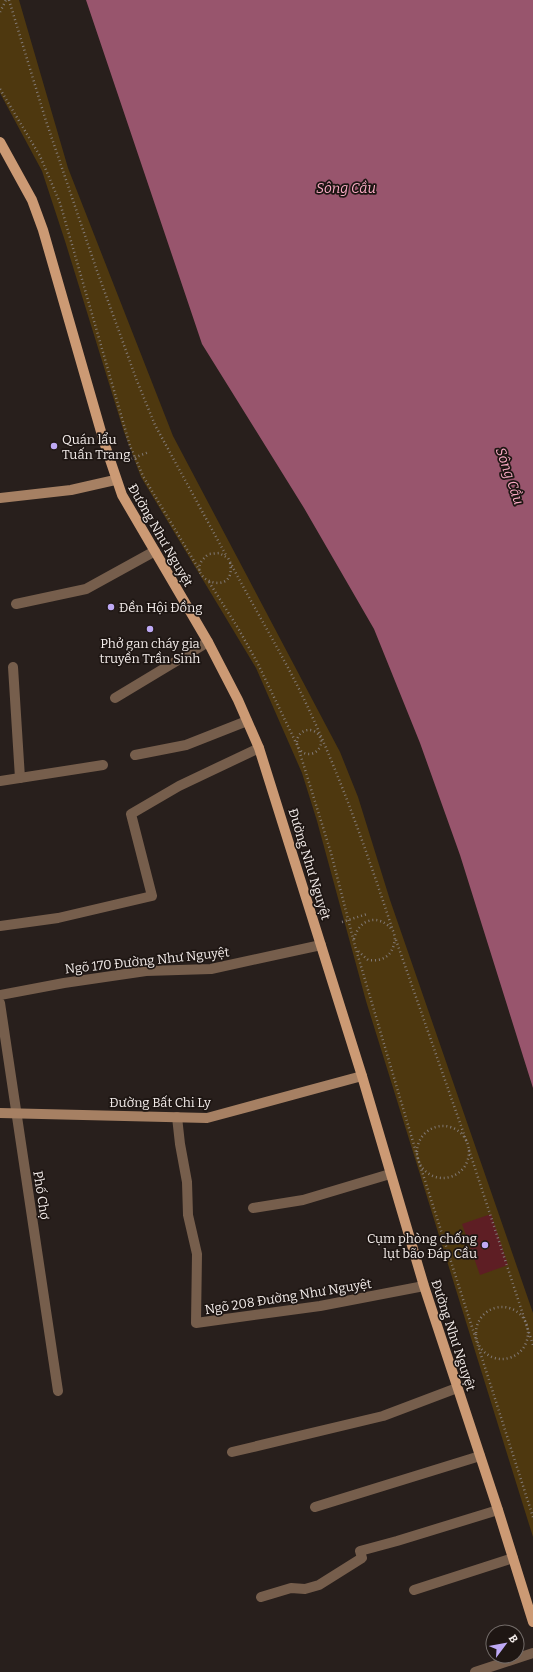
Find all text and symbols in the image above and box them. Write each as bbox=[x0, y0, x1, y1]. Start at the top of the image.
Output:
water label: Sông Cầu bbox=[316, 180, 376, 197]
place label: Quán lẩu Tuấn Trang bbox=[62, 432, 131, 462]
marker: Quán lẩu Tuấn Trang bbox=[49, 441, 59, 451]
water label: Sông Cầu bbox=[492, 445, 527, 507]
street label: Đường Như Nguyệt bbox=[125, 481, 196, 589]
place label: Đền Hội Đồng bbox=[119, 600, 203, 615]
marker: Đền Hội Đồng bbox=[106, 602, 116, 612]
marker: Phở gan cháy gia truyền Trần Sinh bbox=[145, 624, 155, 634]
place label: Phở gan cháy gia truyền Trần Sinh bbox=[100, 636, 200, 666]
street label: Đường Như Nguyệt bbox=[285, 807, 334, 922]
street label: Ngõ 170 Đường Như Nguyệt bbox=[64, 944, 230, 977]
street label: Đường Bất Chi Ly bbox=[109, 1095, 211, 1110]
street label: Phố Chợ bbox=[30, 1170, 53, 1221]
place label: Cụm phòng chống lụt bão Đáp Cầu bbox=[367, 1231, 477, 1261]
marker: Cụm phòng chống lụt bão Đáp Cầu bbox=[480, 1240, 490, 1250]
street label: Ngõ 208 Đường Như Nguyệt bbox=[204, 1276, 373, 1317]
street label: Đường Như Nguyệt bbox=[428, 1278, 479, 1393]
north arrow bbox=[485, 1624, 525, 1664]
text: B bbox=[506, 1633, 520, 1645]

